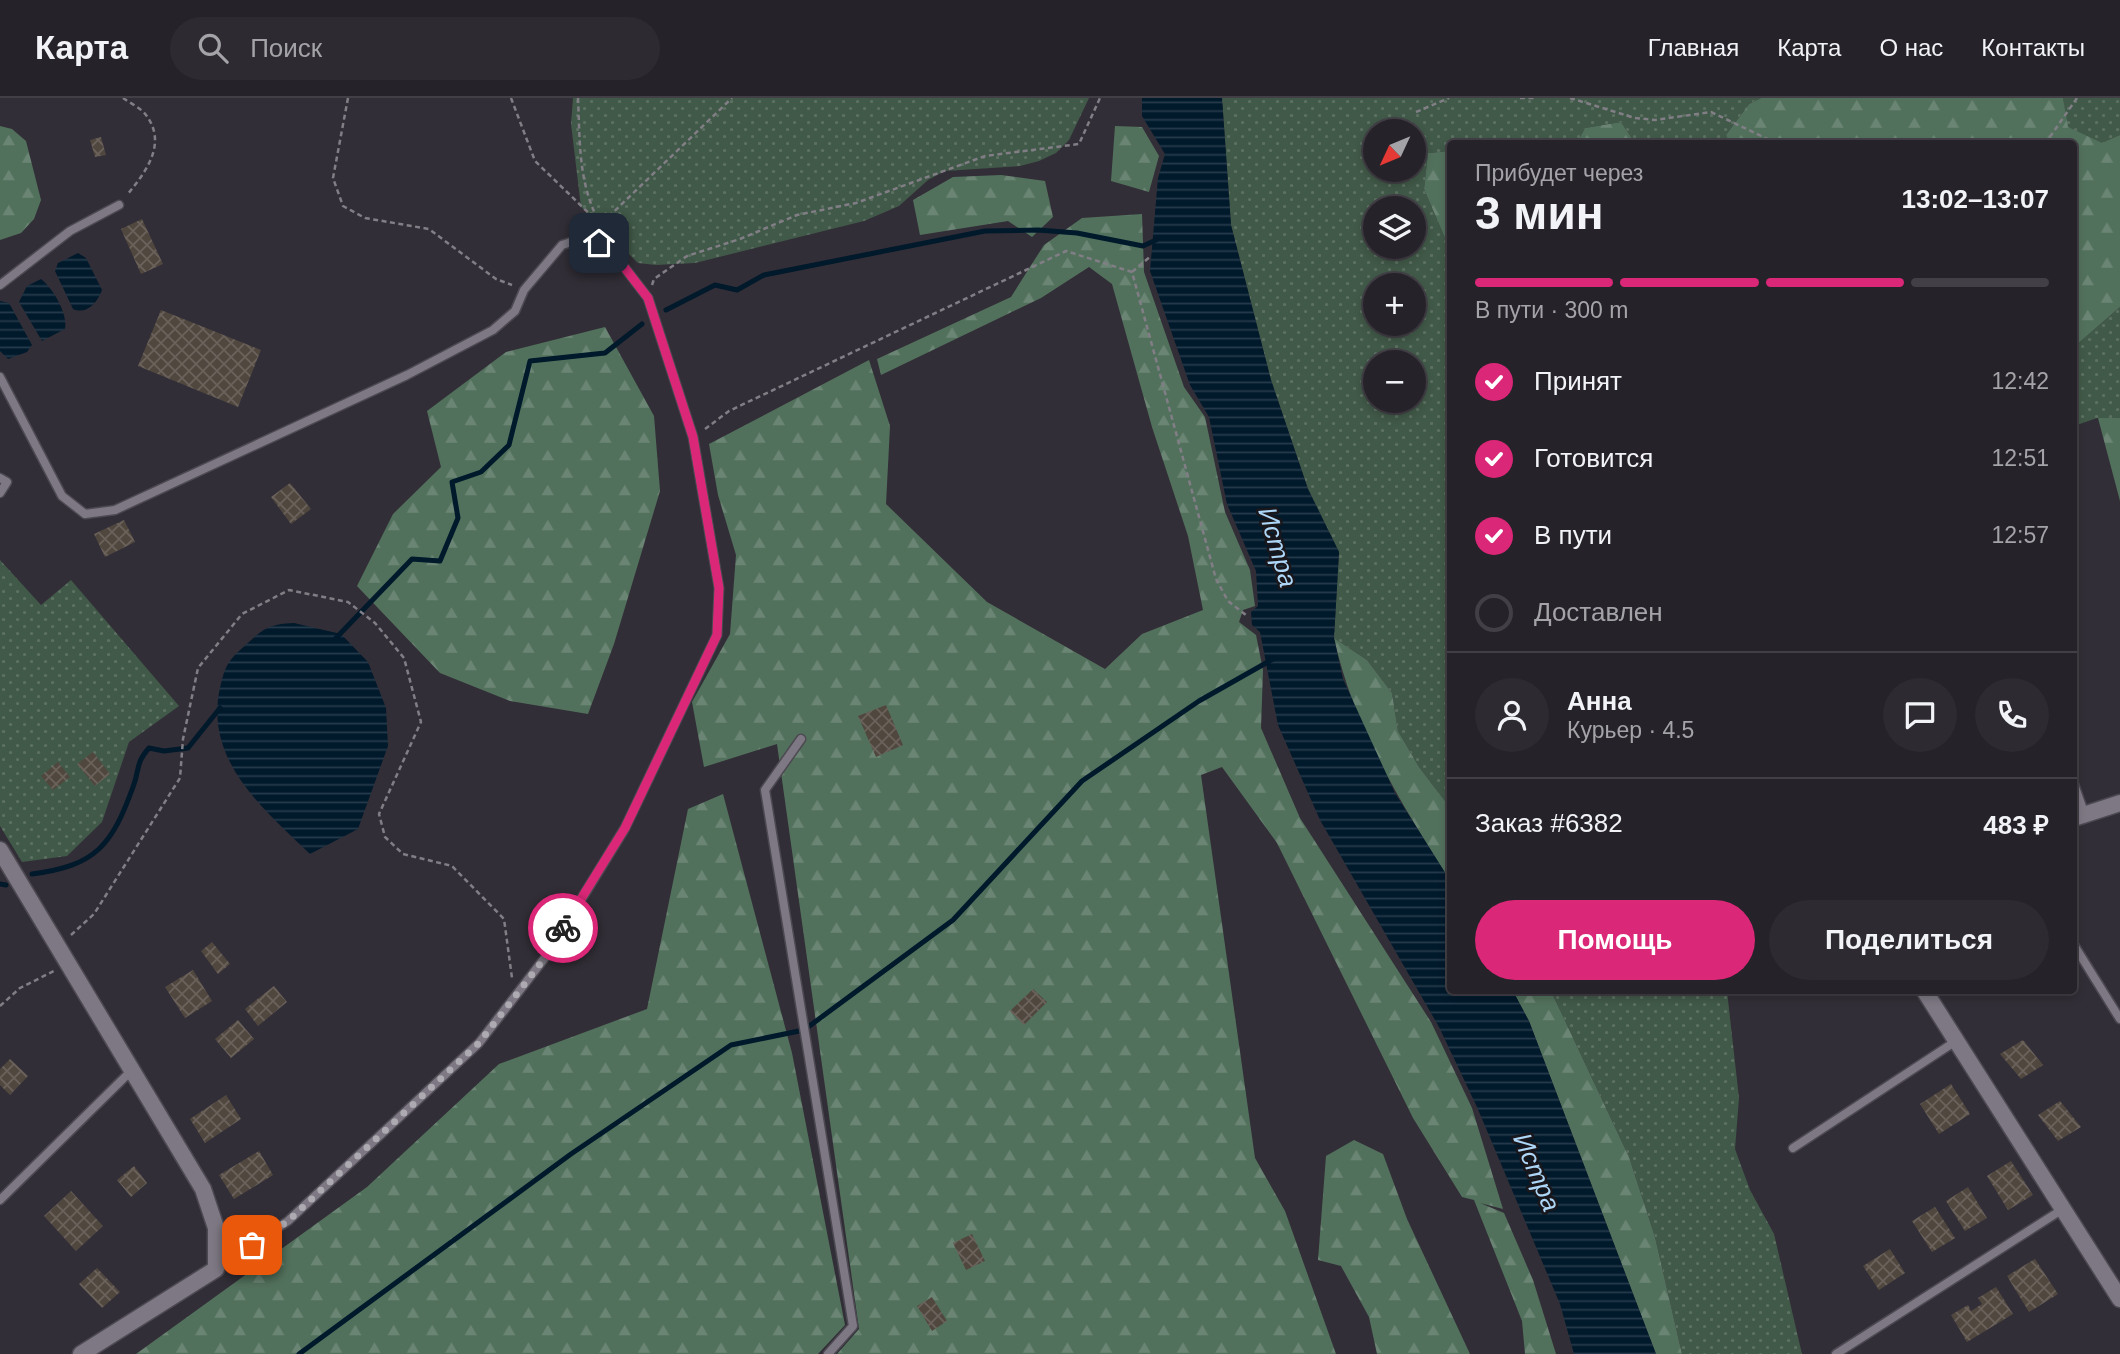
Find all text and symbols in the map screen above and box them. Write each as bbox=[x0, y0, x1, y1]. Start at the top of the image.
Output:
search box bbox=[170, 17, 660, 80]
text: Карта bbox=[35, 29, 128, 66]
icon: search bbox=[194, 29, 232, 67]
text: Поиск bbox=[250, 33, 322, 63]
text: Главная bbox=[1648, 34, 1739, 61]
text: Карта bbox=[1777, 34, 1841, 61]
text: О нас bbox=[1879, 34, 1943, 61]
text: Контакты bbox=[1981, 34, 2085, 61]
north arrow bbox=[1363, 119, 1426, 182]
map controls bbox=[1363, 119, 1426, 413]
text: Прибудет через bbox=[1475, 160, 1643, 186]
text: 13:02–13:07 bbox=[1902, 184, 2049, 214]
text: 3 мин bbox=[1475, 187, 1603, 239]
button: layers bbox=[1363, 196, 1426, 259]
pin bbox=[569, 213, 629, 273]
icon: home bbox=[580, 224, 618, 262]
button: + bbox=[1363, 273, 1426, 336]
text: В пути · 300 m bbox=[1475, 297, 1628, 323]
button: − bbox=[1363, 350, 1426, 413]
icon: check bbox=[1475, 363, 1513, 401]
text: Принят bbox=[1534, 366, 1622, 396]
text: 12:42 bbox=[1991, 368, 2049, 394]
icon: check bbox=[1475, 440, 1513, 478]
text: Готовится bbox=[1534, 443, 1653, 473]
text: 12:51 bbox=[1991, 445, 2049, 471]
water label: Истра bbox=[1252, 504, 1304, 590]
icon: check bbox=[1475, 517, 1513, 555]
text: В пути bbox=[1534, 520, 1612, 550]
text: 12:57 bbox=[1991, 522, 2049, 548]
text: Доставлен bbox=[1534, 597, 1663, 627]
button: person bbox=[1475, 678, 1549, 752]
button: chat bbox=[1883, 678, 1957, 752]
button: phone bbox=[1975, 678, 2049, 752]
text: Анна bbox=[1567, 686, 1632, 716]
text: Курьер · 4.5 bbox=[1567, 717, 1694, 743]
text: Заказ #6382 bbox=[1475, 808, 1623, 838]
text: 483 ₽ bbox=[1983, 810, 2049, 840]
courier bbox=[528, 893, 598, 963]
button: Помощь bbox=[1475, 900, 1755, 980]
button: Поделиться bbox=[1769, 900, 2049, 980]
icon: bike bbox=[544, 909, 582, 947]
water label: Истра bbox=[1507, 1128, 1567, 1216]
pin bbox=[222, 1215, 282, 1275]
icon: bag bbox=[233, 1226, 271, 1264]

